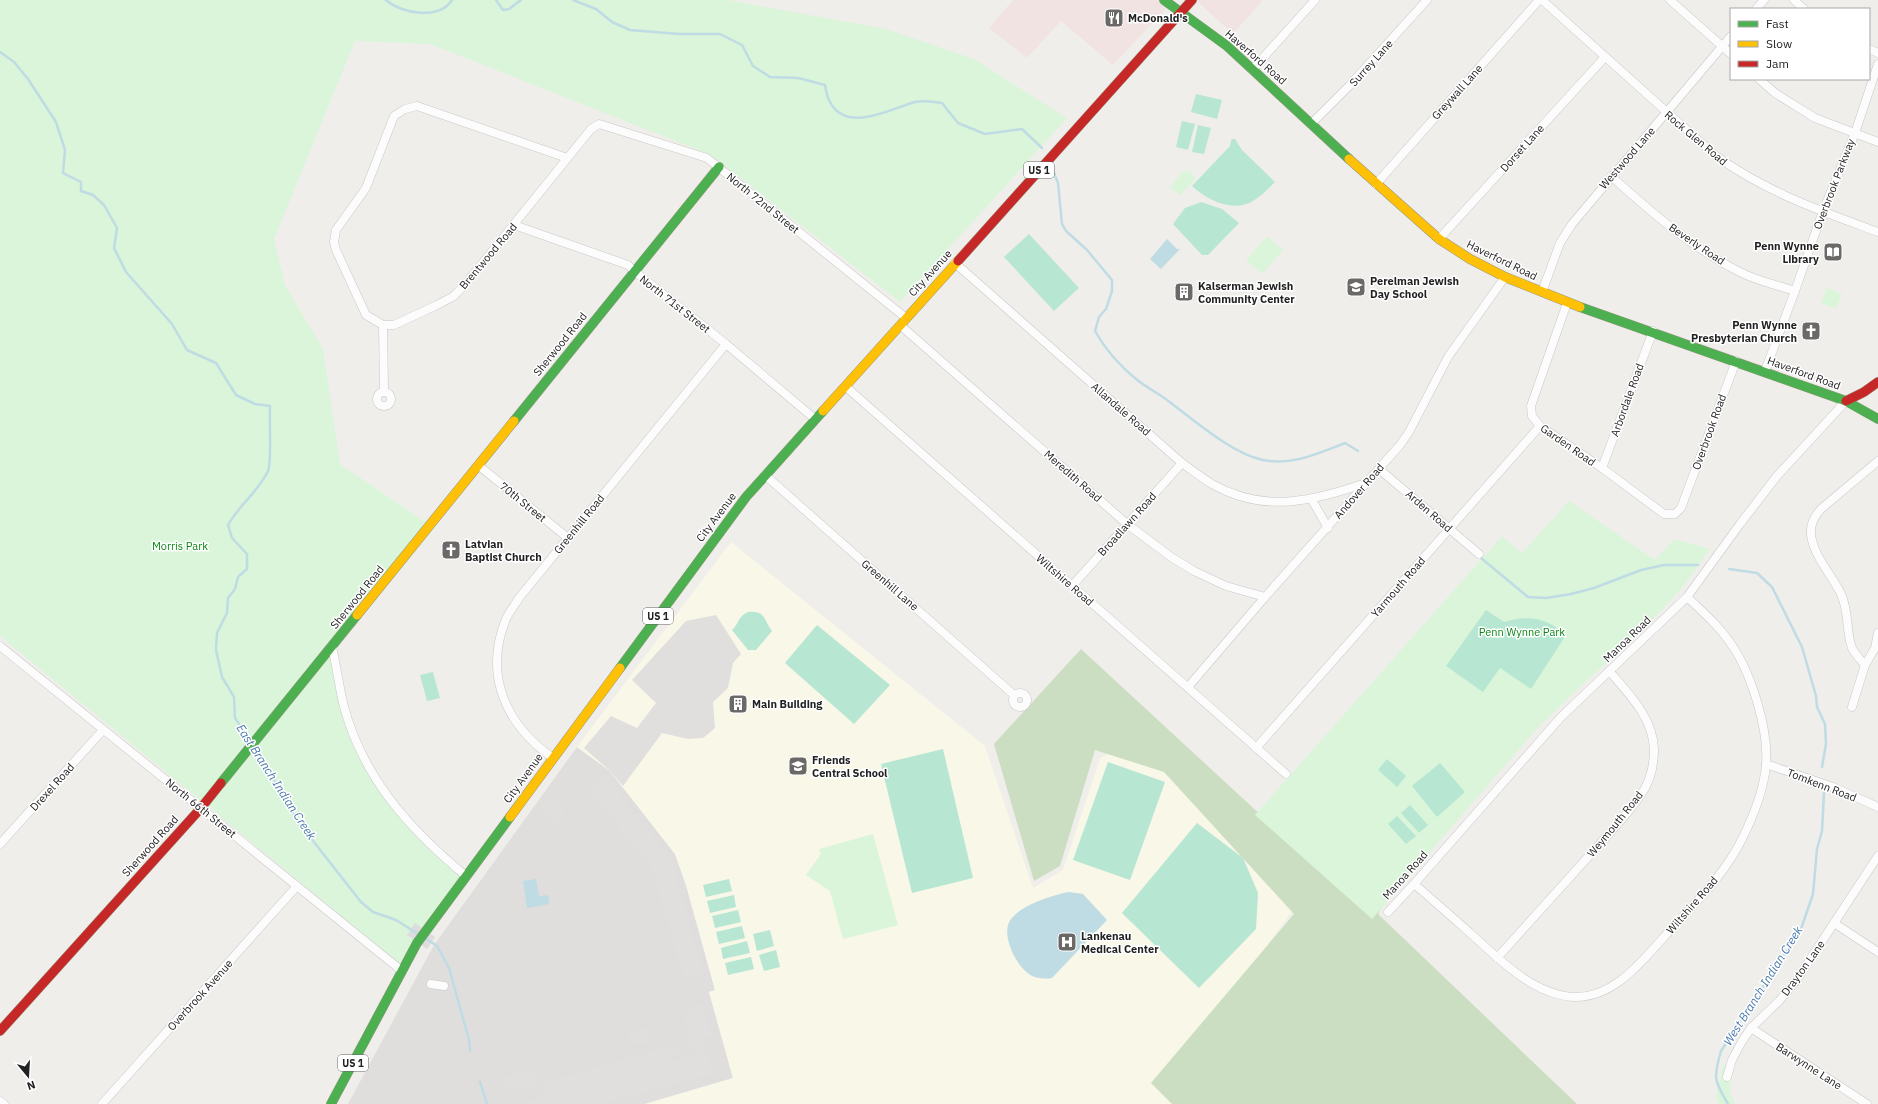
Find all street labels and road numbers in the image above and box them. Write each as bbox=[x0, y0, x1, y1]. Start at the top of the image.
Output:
street label: Haverford Road bbox=[1222, 26, 1290, 88]
street label: Surrey Lane bbox=[1346, 37, 1396, 89]
street label: Greywall Lane bbox=[1429, 61, 1485, 123]
street label: Rock Glen Road bbox=[1662, 108, 1730, 168]
street label: Dorset Lane bbox=[1497, 121, 1547, 175]
street label: Westwood Lane bbox=[1596, 124, 1658, 192]
street label: Overbrook Parkway bbox=[1810, 136, 1858, 231]
road number: US 1 bbox=[1024, 162, 1054, 178]
street label: North 72nd Street bbox=[724, 169, 802, 237]
street label: Brentwood Road bbox=[456, 220, 520, 292]
street label: Beverly Road bbox=[1666, 220, 1728, 268]
street label: Haverford Road bbox=[1464, 237, 1540, 283]
street label: City Avenue bbox=[905, 247, 955, 299]
street label: North 71st Street bbox=[637, 272, 713, 336]
street label: Sherwood Road bbox=[530, 309, 590, 379]
street label: Haverford Road bbox=[1765, 353, 1843, 393]
street label: Arbordale Road bbox=[1607, 362, 1647, 438]
street label: Allandale Road bbox=[1088, 379, 1154, 439]
street label: Overbrook Road bbox=[1689, 392, 1729, 472]
street label: Garden Road bbox=[1538, 421, 1598, 469]
street label: Meredith Road bbox=[1041, 447, 1105, 505]
street label: Andover Road bbox=[1331, 460, 1387, 522]
street label: 70th Street bbox=[497, 479, 549, 525]
street label: Arden Road bbox=[1403, 487, 1455, 535]
street label: Broadlawn Road bbox=[1095, 489, 1159, 559]
street label: City Avenue bbox=[693, 490, 739, 544]
street label: Greenhill Road bbox=[551, 491, 607, 557]
street label: Wiltshire Road bbox=[1033, 551, 1097, 609]
street label: Yarmouth Road bbox=[1368, 554, 1428, 620]
street label: Greenhill Lane bbox=[859, 556, 921, 614]
street label: Sherwood Road bbox=[327, 562, 387, 632]
road number: US 1 bbox=[643, 608, 673, 624]
street label: Manoa Road bbox=[1600, 613, 1654, 665]
street label: City Avenue bbox=[500, 750, 546, 806]
street label: Drexel Road bbox=[27, 760, 77, 814]
street label: Tomkenn Road bbox=[1785, 765, 1859, 805]
street label: North 66th Street bbox=[163, 775, 239, 841]
street label: Weymouth Road bbox=[1584, 788, 1646, 860]
street label: Sherwood Road bbox=[119, 812, 181, 880]
street label: Manoa Road bbox=[1379, 848, 1431, 902]
street label: Wiltshire Road bbox=[1663, 873, 1721, 937]
street label: Drayton Lane bbox=[1778, 938, 1828, 998]
street label: Overbrook Avenue bbox=[164, 957, 236, 1033]
street label: Barwynne Lane bbox=[1773, 1039, 1845, 1093]
road number: US 1 bbox=[338, 1055, 368, 1071]

